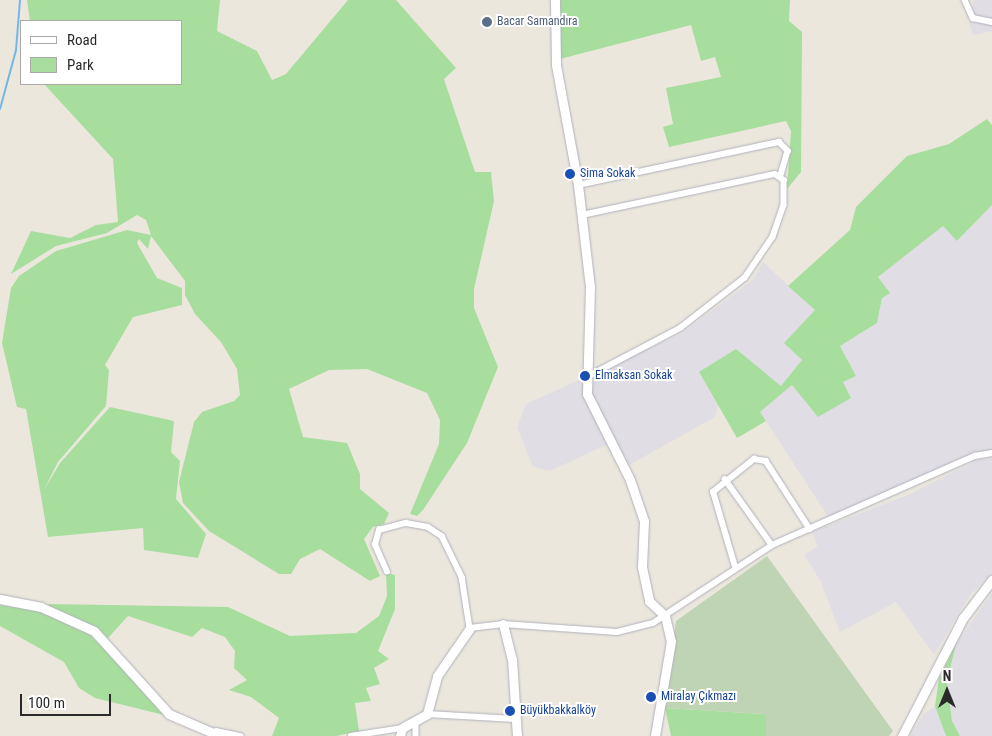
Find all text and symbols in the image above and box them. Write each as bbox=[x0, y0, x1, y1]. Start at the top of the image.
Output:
place label: Bacar Samandıra bbox=[497, 15, 578, 29]
marker: Bacar Samandıra bbox=[481, 16, 493, 28]
legend bbox=[20, 20, 182, 85]
text: Road bbox=[67, 31, 97, 49]
text: Park bbox=[67, 56, 94, 74]
place label: Sima Sokak bbox=[580, 167, 635, 181]
marker: Sima Sokak bbox=[564, 168, 576, 180]
place label: Elmaksan Sokak bbox=[595, 369, 673, 383]
marker: Elmaksan Sokak bbox=[579, 370, 591, 382]
north arrow bbox=[922, 666, 972, 716]
text: N bbox=[943, 668, 951, 684]
scale bar bbox=[22, 684, 114, 716]
place label: Miralay Çıkmazı bbox=[661, 690, 736, 704]
marker: Miralay Çıkmazı bbox=[645, 691, 657, 703]
text: 100 m bbox=[28, 694, 65, 712]
place label: Büyükbakkalköy bbox=[520, 704, 596, 718]
marker: Büyükbakkalköy bbox=[504, 705, 516, 717]

